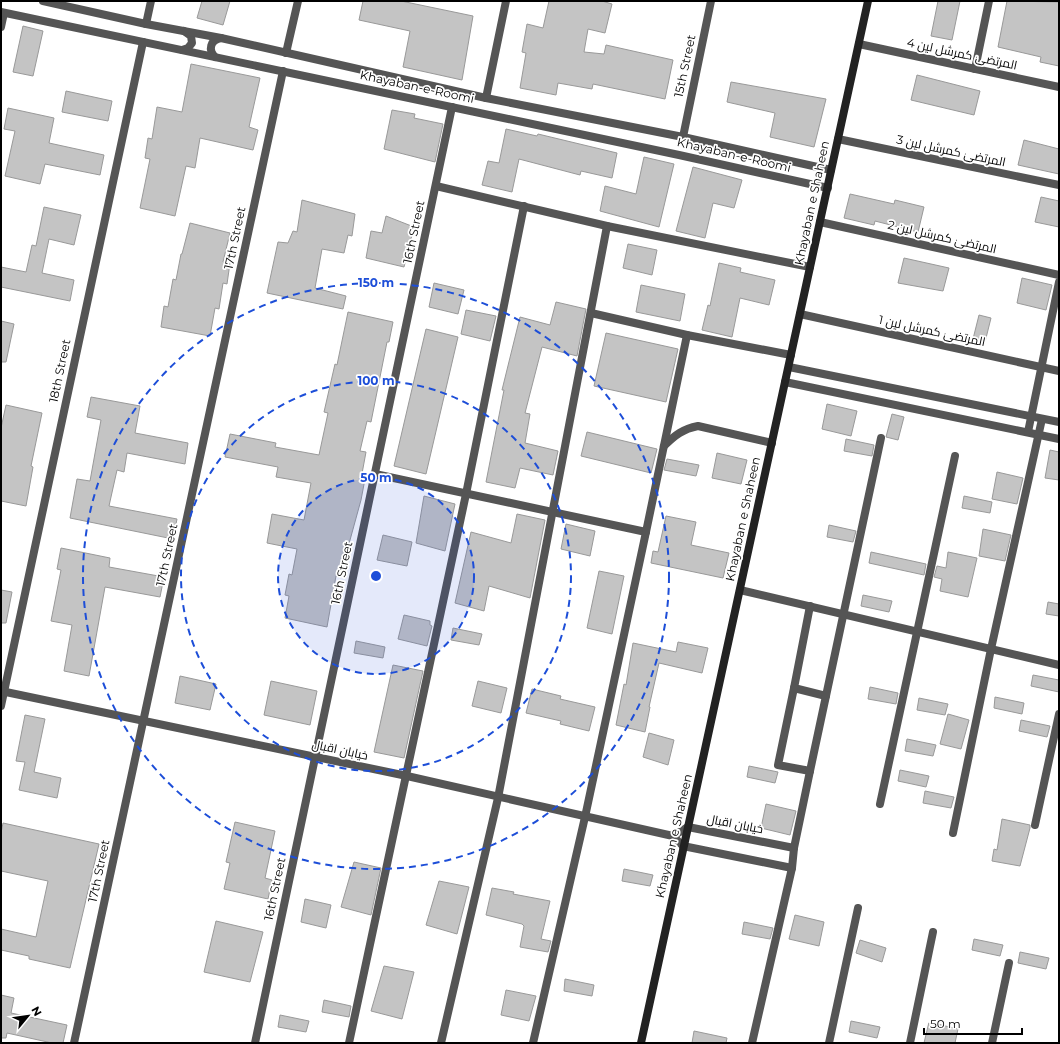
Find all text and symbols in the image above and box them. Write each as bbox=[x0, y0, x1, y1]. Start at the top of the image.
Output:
street label: 15th Street bbox=[671, 33, 698, 99]
street label: المرتضیٰ کمرشل لین 4 bbox=[906, 34, 1019, 73]
street label: Khayaban-e-Roomi bbox=[359, 67, 476, 106]
street label: المرتضیٰ کمرشل لین 3 bbox=[895, 132, 1007, 169]
street label: Khayaban-e-Roomi bbox=[676, 134, 793, 175]
street label: Khayaban e Shaheen bbox=[791, 139, 832, 267]
street label: 16th Street bbox=[400, 199, 428, 265]
street label: 17th Street bbox=[221, 205, 248, 271]
street label: المرتضیٰ کمرشل لین 2 bbox=[886, 217, 998, 256]
text: 150 m bbox=[358, 275, 394, 290]
street label: المرتضیٰ کمرشل لین 1 bbox=[877, 312, 987, 349]
street label: 18th Street bbox=[45, 338, 74, 404]
text: 100 m bbox=[358, 373, 394, 388]
street label: Khayaban e Shaheen bbox=[722, 455, 763, 583]
text: 50 m bbox=[360, 470, 392, 485]
street label: 17th Street bbox=[153, 522, 180, 588]
street label: 16th Street bbox=[328, 540, 356, 606]
centre of rings bbox=[369, 569, 383, 583]
street label: خیابان اقبال bbox=[311, 736, 370, 763]
street label: Khayaban e Shaheen bbox=[652, 772, 695, 899]
street label: خیابان اقبال bbox=[706, 811, 765, 836]
street label: 17th Street bbox=[85, 838, 112, 904]
street label: 16th Street bbox=[261, 856, 289, 922]
north arrow bbox=[8, 996, 48, 1036]
text: N bbox=[28, 1004, 45, 1018]
scale bar bbox=[924, 1010, 1022, 1036]
text: 50 m bbox=[930, 1016, 961, 1031]

